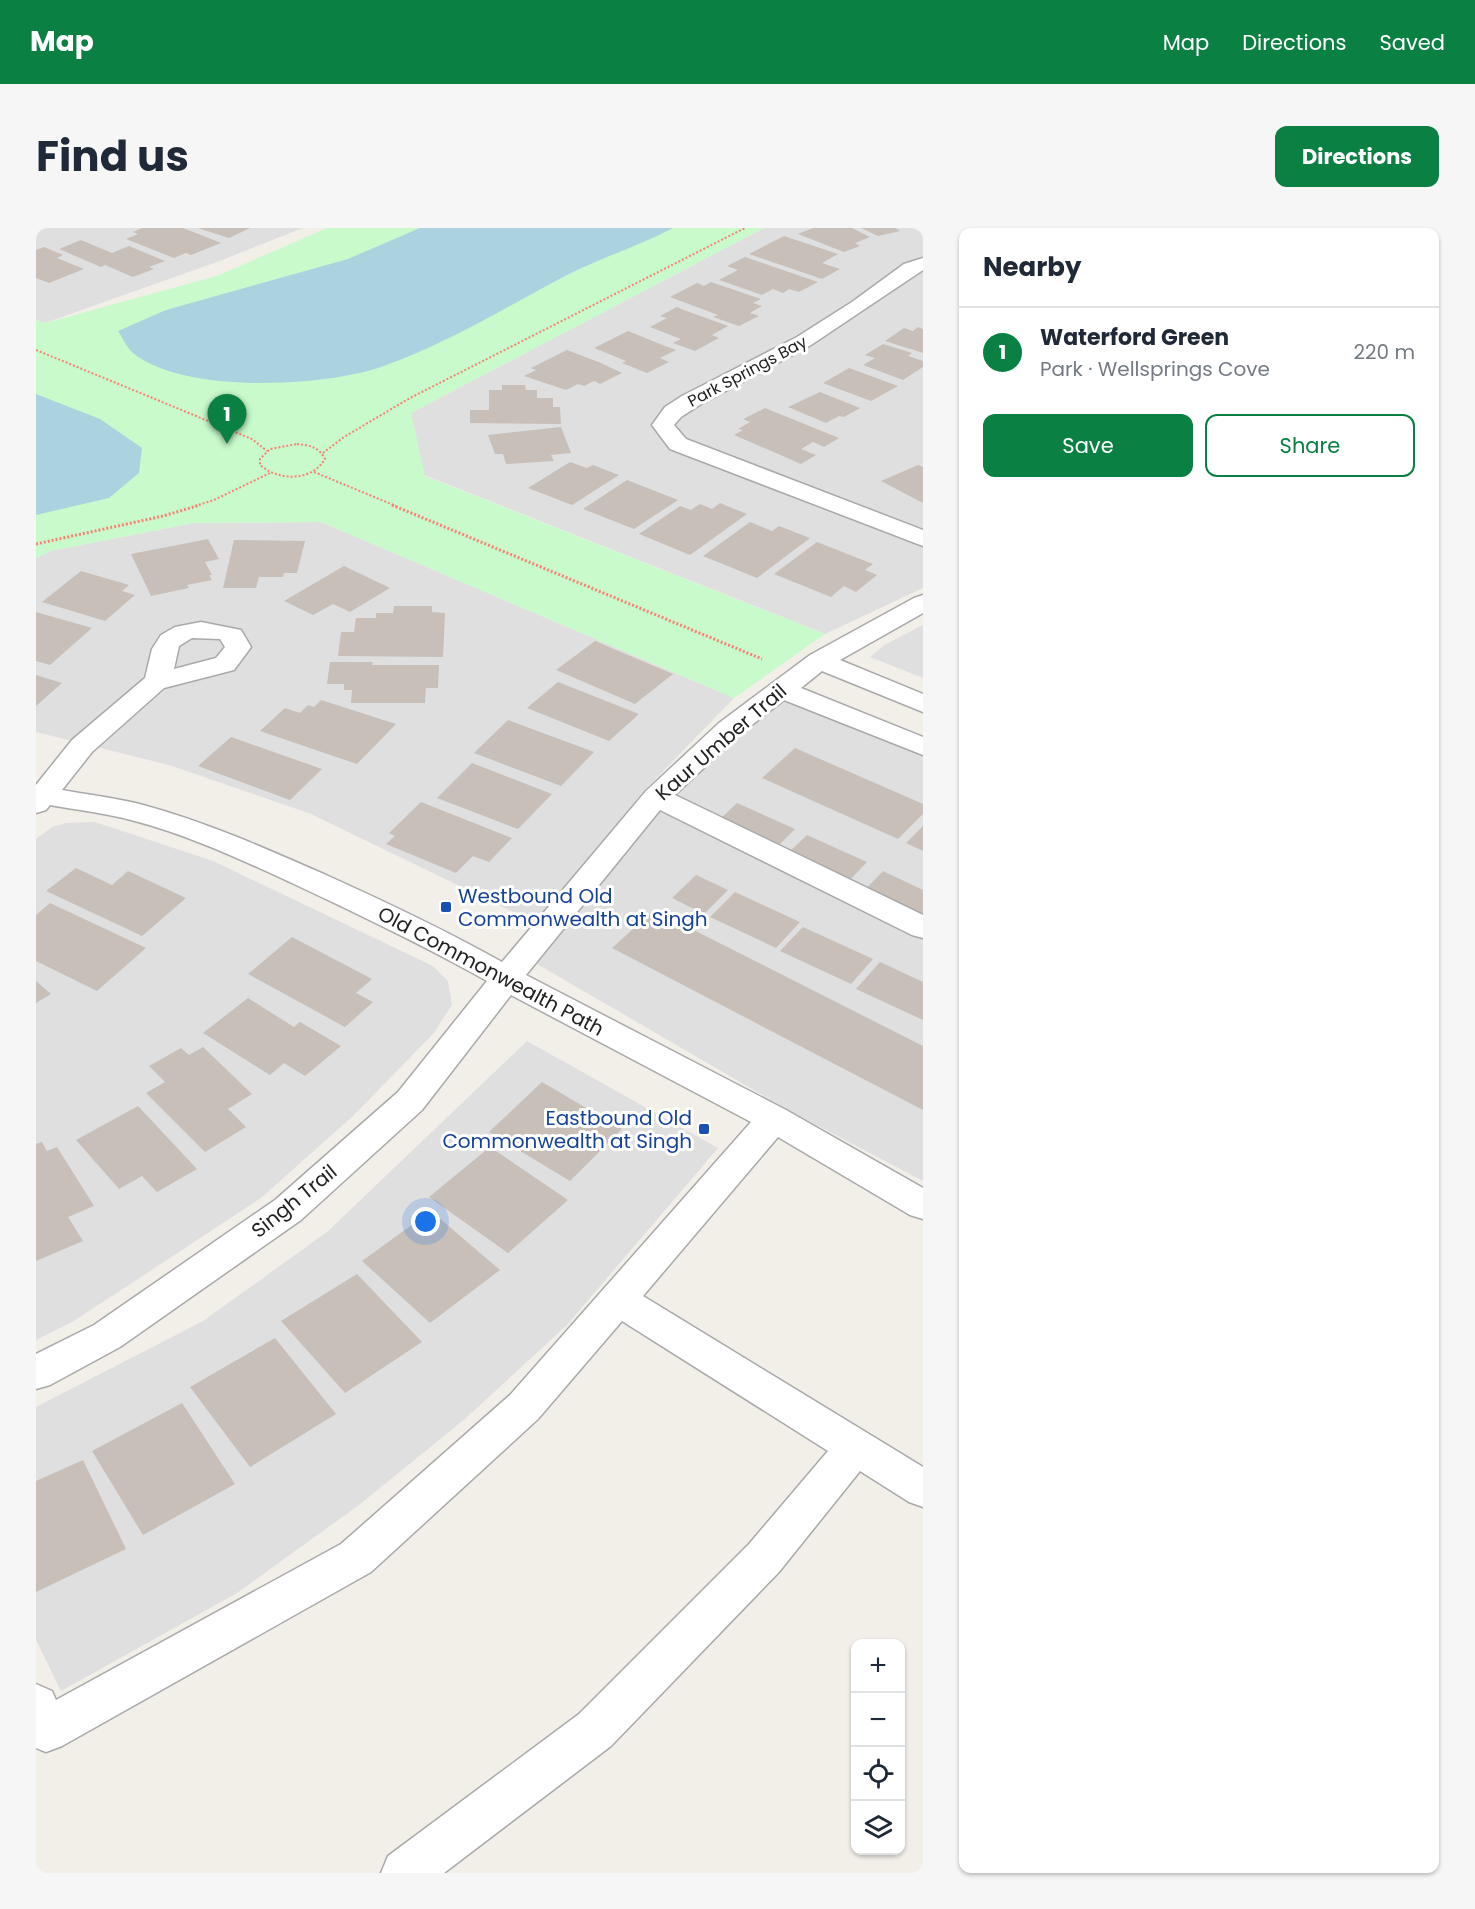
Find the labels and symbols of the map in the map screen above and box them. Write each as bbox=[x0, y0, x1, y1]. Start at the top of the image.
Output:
street label: Park Springs Bay bbox=[684, 330, 811, 413]
pin: 1 bbox=[208, 394, 246, 444]
street label: Kaur Umber Trail bbox=[649, 677, 793, 807]
place label: Westbound Old Commonwealth at Singh bbox=[458, 882, 708, 933]
street label: Old Commonwealth Path bbox=[373, 899, 609, 1043]
marker: Westbound Old Commonwealth at Singh bbox=[439, 900, 453, 914]
place label: Eastbound Old Commonwealth at Singh bbox=[442, 1104, 692, 1155]
marker: Eastbound Old Commonwealth at Singh bbox=[697, 1122, 711, 1136]
street label: Singh Trail bbox=[245, 1158, 343, 1244]
your location bbox=[411, 1207, 440, 1236]

